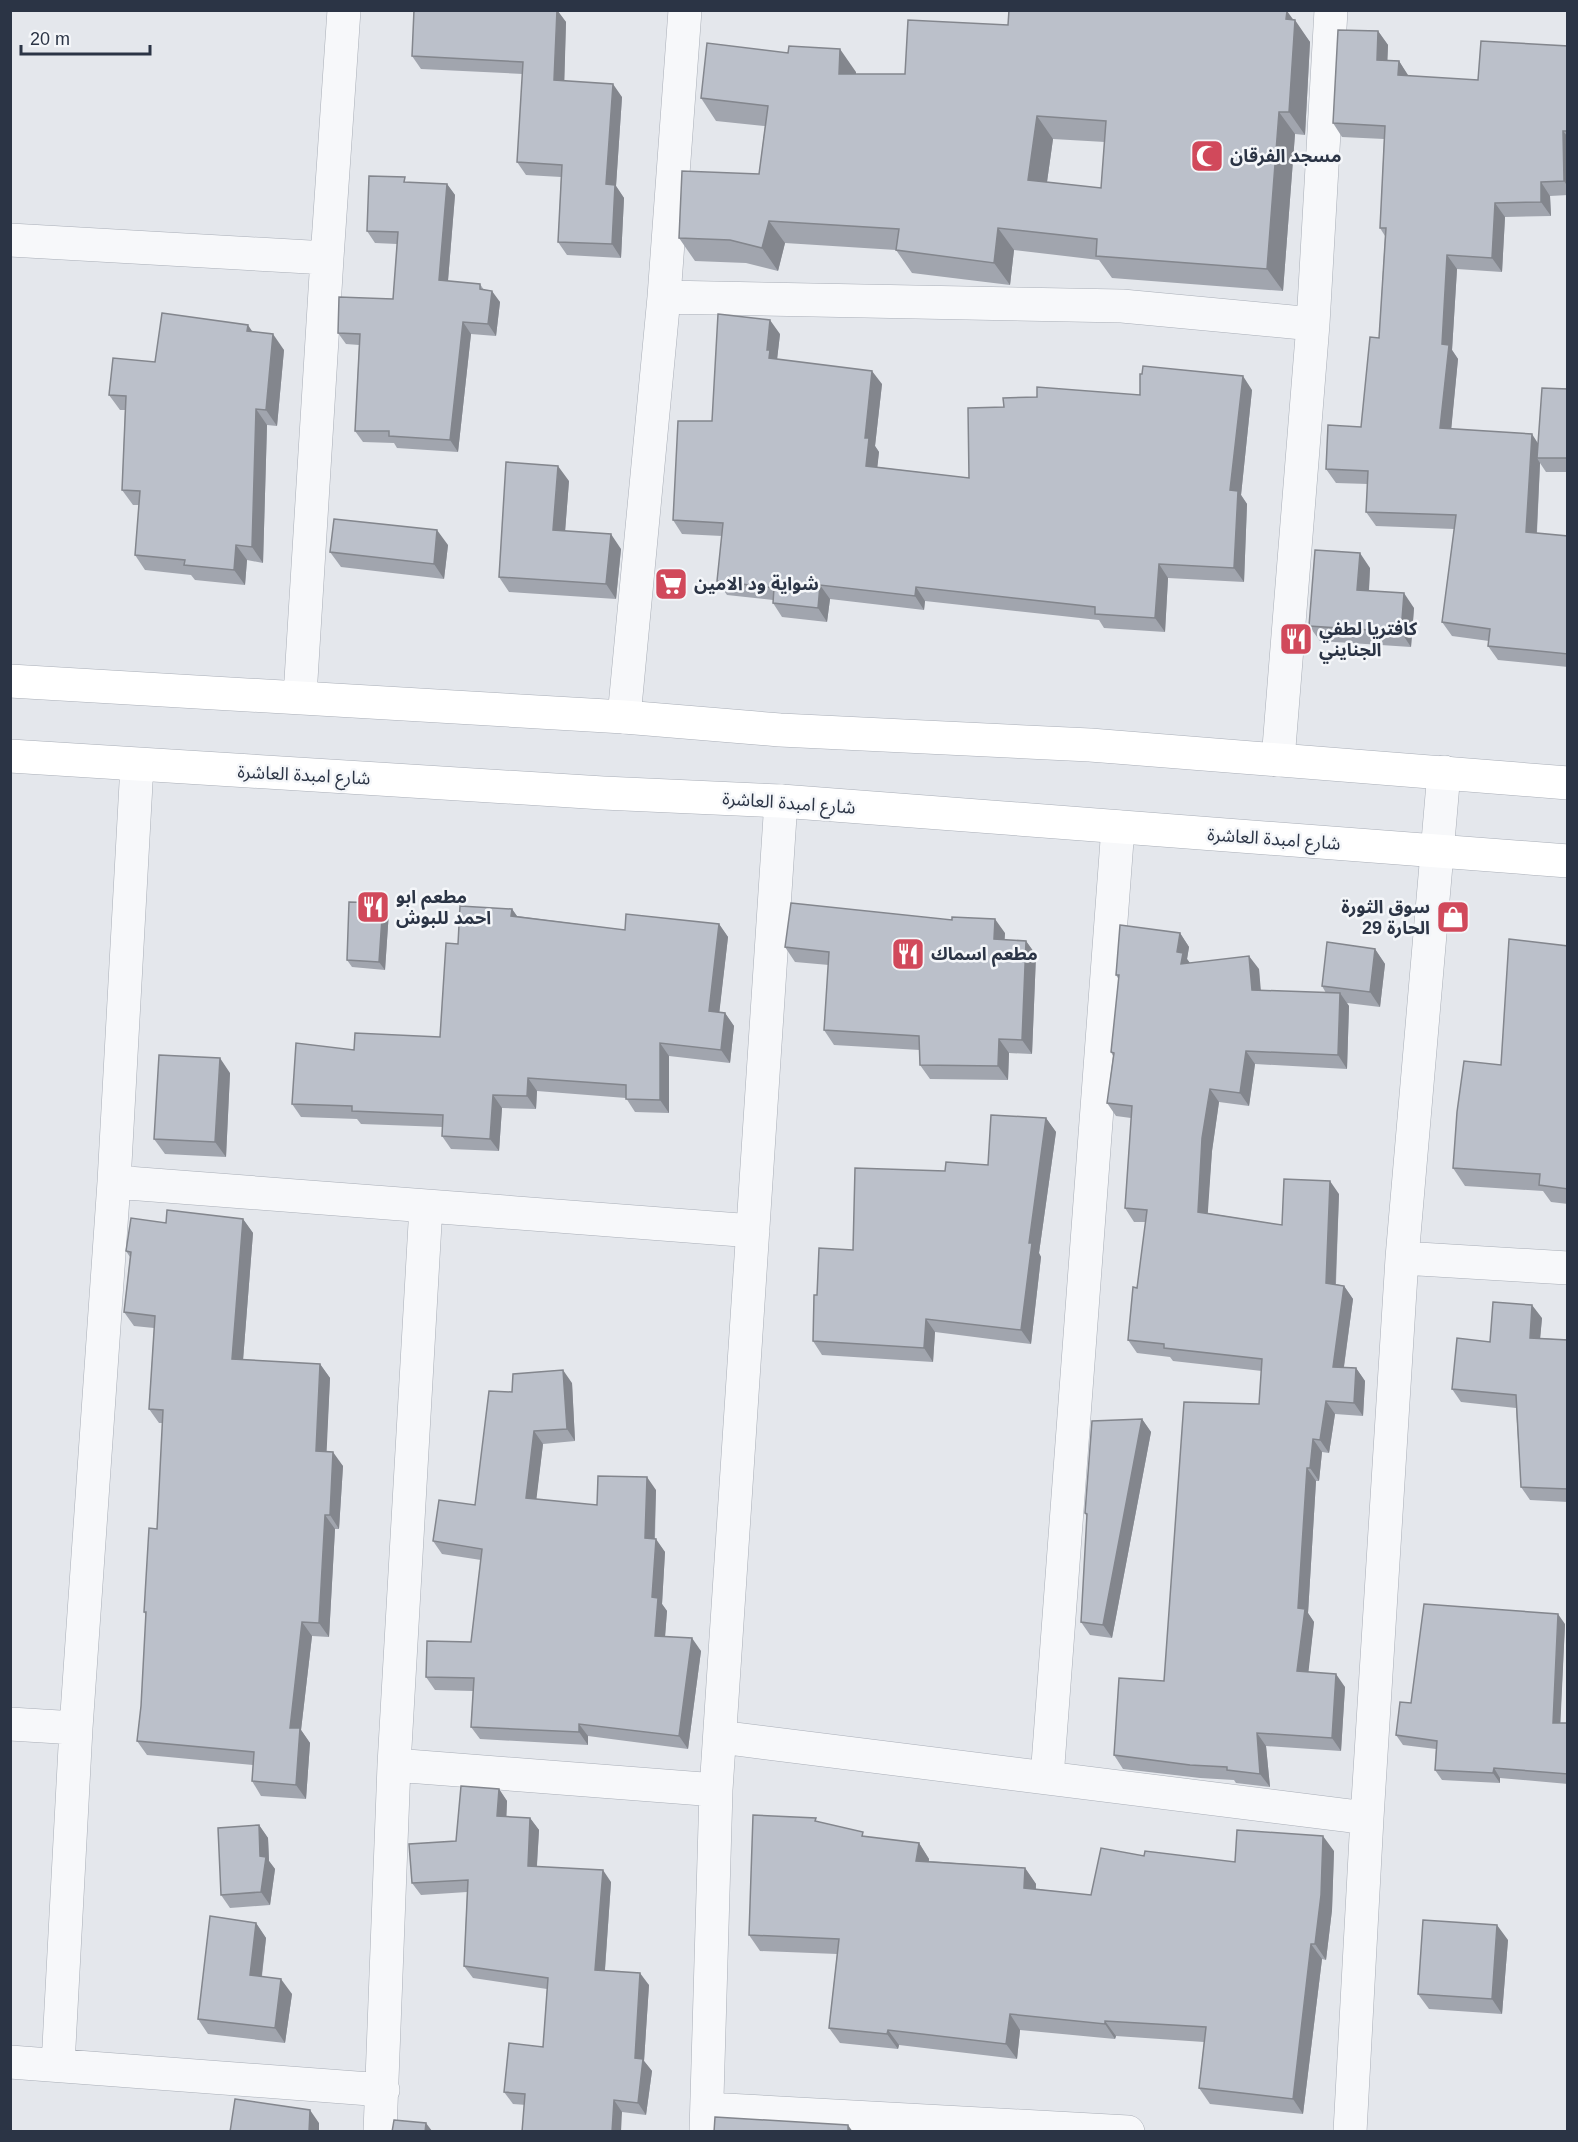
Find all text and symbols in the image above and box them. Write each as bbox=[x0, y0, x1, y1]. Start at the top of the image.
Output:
scale bar bbox=[21, 18, 150, 56]
text: 20 m bbox=[30, 29, 70, 49]
mosque icon: مسجد الفرقان bbox=[1189, 138, 1225, 174]
place label: مسجد الفرقان bbox=[1230, 146, 1341, 167]
supermarket icon: شواية ود الامين bbox=[653, 566, 689, 602]
place label: شواية ود الامين bbox=[694, 574, 819, 594]
place label: كافتريا لطفي الجنايني bbox=[1319, 619, 1418, 664]
restaurant icon: كافتريا لطفي الجنايني bbox=[1278, 621, 1314, 657]
street label: شارع امبدة العاشرة bbox=[237, 762, 371, 792]
street label: شارع امبدة العاشرة bbox=[722, 788, 856, 822]
street label: شارع امبدة العاشرة bbox=[1207, 824, 1341, 858]
place label: مطعم ابو احمد للبوش bbox=[396, 887, 491, 928]
restaurant icon: مطعم ابو احمد للبوش bbox=[355, 889, 391, 925]
place label: سوق الثورة الحارة 29 bbox=[1341, 897, 1430, 939]
shop icon: سوق الثورة الحارة 29 bbox=[1435, 899, 1471, 935]
restaurant icon: مطعم اسماك bbox=[890, 936, 926, 972]
place label: مطعم اسماك bbox=[931, 944, 1038, 967]

